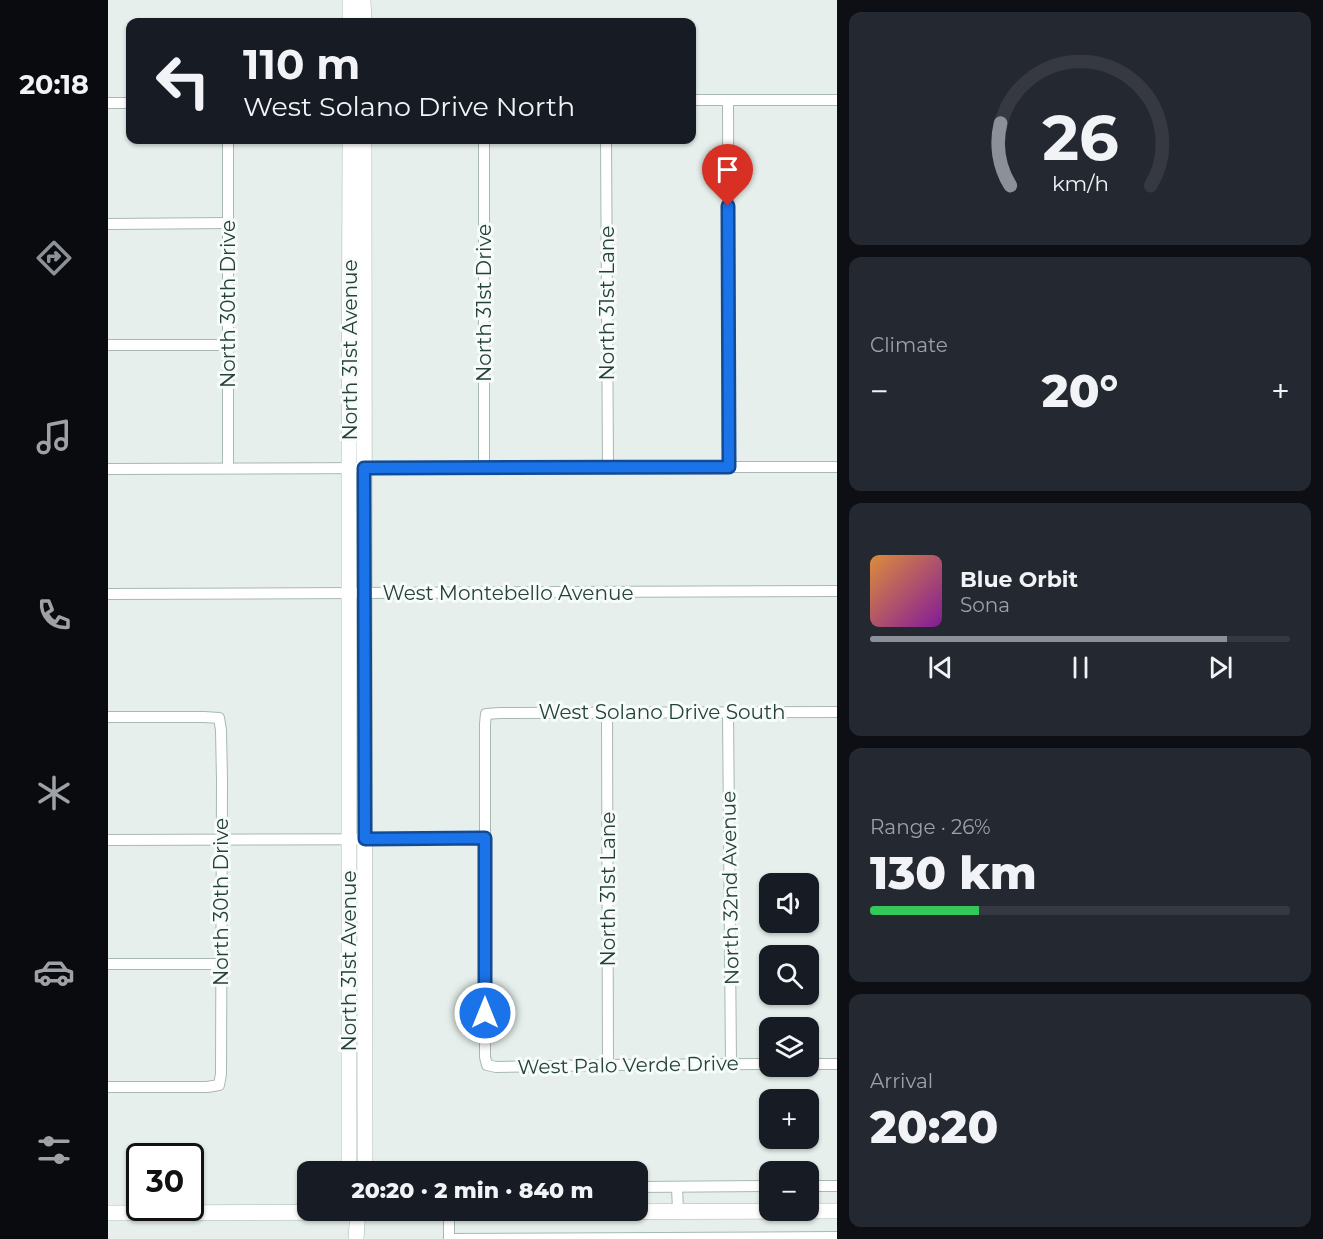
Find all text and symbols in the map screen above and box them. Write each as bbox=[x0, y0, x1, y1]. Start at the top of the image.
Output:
text: 110 m bbox=[243, 38, 360, 90]
icon: left bbox=[144, 42, 222, 120]
text: 20:18 bbox=[19, 68, 89, 101]
text: West Solano Drive North bbox=[243, 90, 575, 123]
text: 26 bbox=[1042, 100, 1118, 176]
pin bbox=[702, 144, 753, 206]
icon: arrive bbox=[711, 153, 744, 186]
text: km/h bbox=[1051, 170, 1109, 196]
street label: North 30th Drive bbox=[216, 220, 240, 388]
street label: North 31st Drive bbox=[472, 224, 496, 382]
street label: North 31st Lane bbox=[595, 226, 619, 380]
icon: directions bbox=[33, 237, 75, 279]
street label: North 31st Avenue bbox=[338, 259, 362, 441]
text: Climate bbox=[870, 333, 948, 357]
text: 20° bbox=[1042, 363, 1118, 418]
text: − bbox=[870, 371, 889, 411]
text: + bbox=[1271, 371, 1290, 411]
icon: music bbox=[33, 416, 75, 458]
text: Blue Orbit bbox=[960, 566, 1078, 593]
street label: West Montebello Avenue bbox=[383, 581, 633, 605]
text: Sona bbox=[960, 593, 1010, 617]
icon: phone bbox=[33, 594, 75, 636]
icon: previous bbox=[924, 651, 957, 684]
icon: pause bbox=[1064, 651, 1097, 684]
icon: next bbox=[1204, 651, 1237, 684]
street label: West Solano Drive South bbox=[538, 700, 786, 724]
icon: climate bbox=[33, 772, 75, 814]
street label: North 32nd Avenue bbox=[716, 791, 744, 985]
street label: North 31st Lane bbox=[596, 812, 620, 966]
text: Range · 26% bbox=[870, 815, 991, 839]
street label: North 30th Drive bbox=[209, 818, 233, 986]
text: 130 km bbox=[870, 845, 1037, 900]
street label: North 31st Avenue bbox=[337, 870, 361, 1052]
map controls bbox=[759, 873, 819, 1221]
button: sound bbox=[759, 873, 819, 933]
button: search bbox=[759, 945, 819, 1005]
icon: car bbox=[33, 951, 75, 993]
position arrow bbox=[453, 981, 517, 1045]
button: layers bbox=[759, 1017, 819, 1077]
street label: West Palo Verde Drive bbox=[517, 1051, 739, 1079]
text: Arrival bbox=[870, 1069, 933, 1093]
button: + bbox=[759, 1089, 819, 1149]
text: 20:20 bbox=[870, 1099, 998, 1154]
icon: filters bbox=[33, 1129, 75, 1171]
speed limit sign: 30 bbox=[126, 1143, 204, 1221]
button: − bbox=[759, 1161, 819, 1221]
text: 20:20 · 2 min · 840 m bbox=[352, 1177, 593, 1204]

